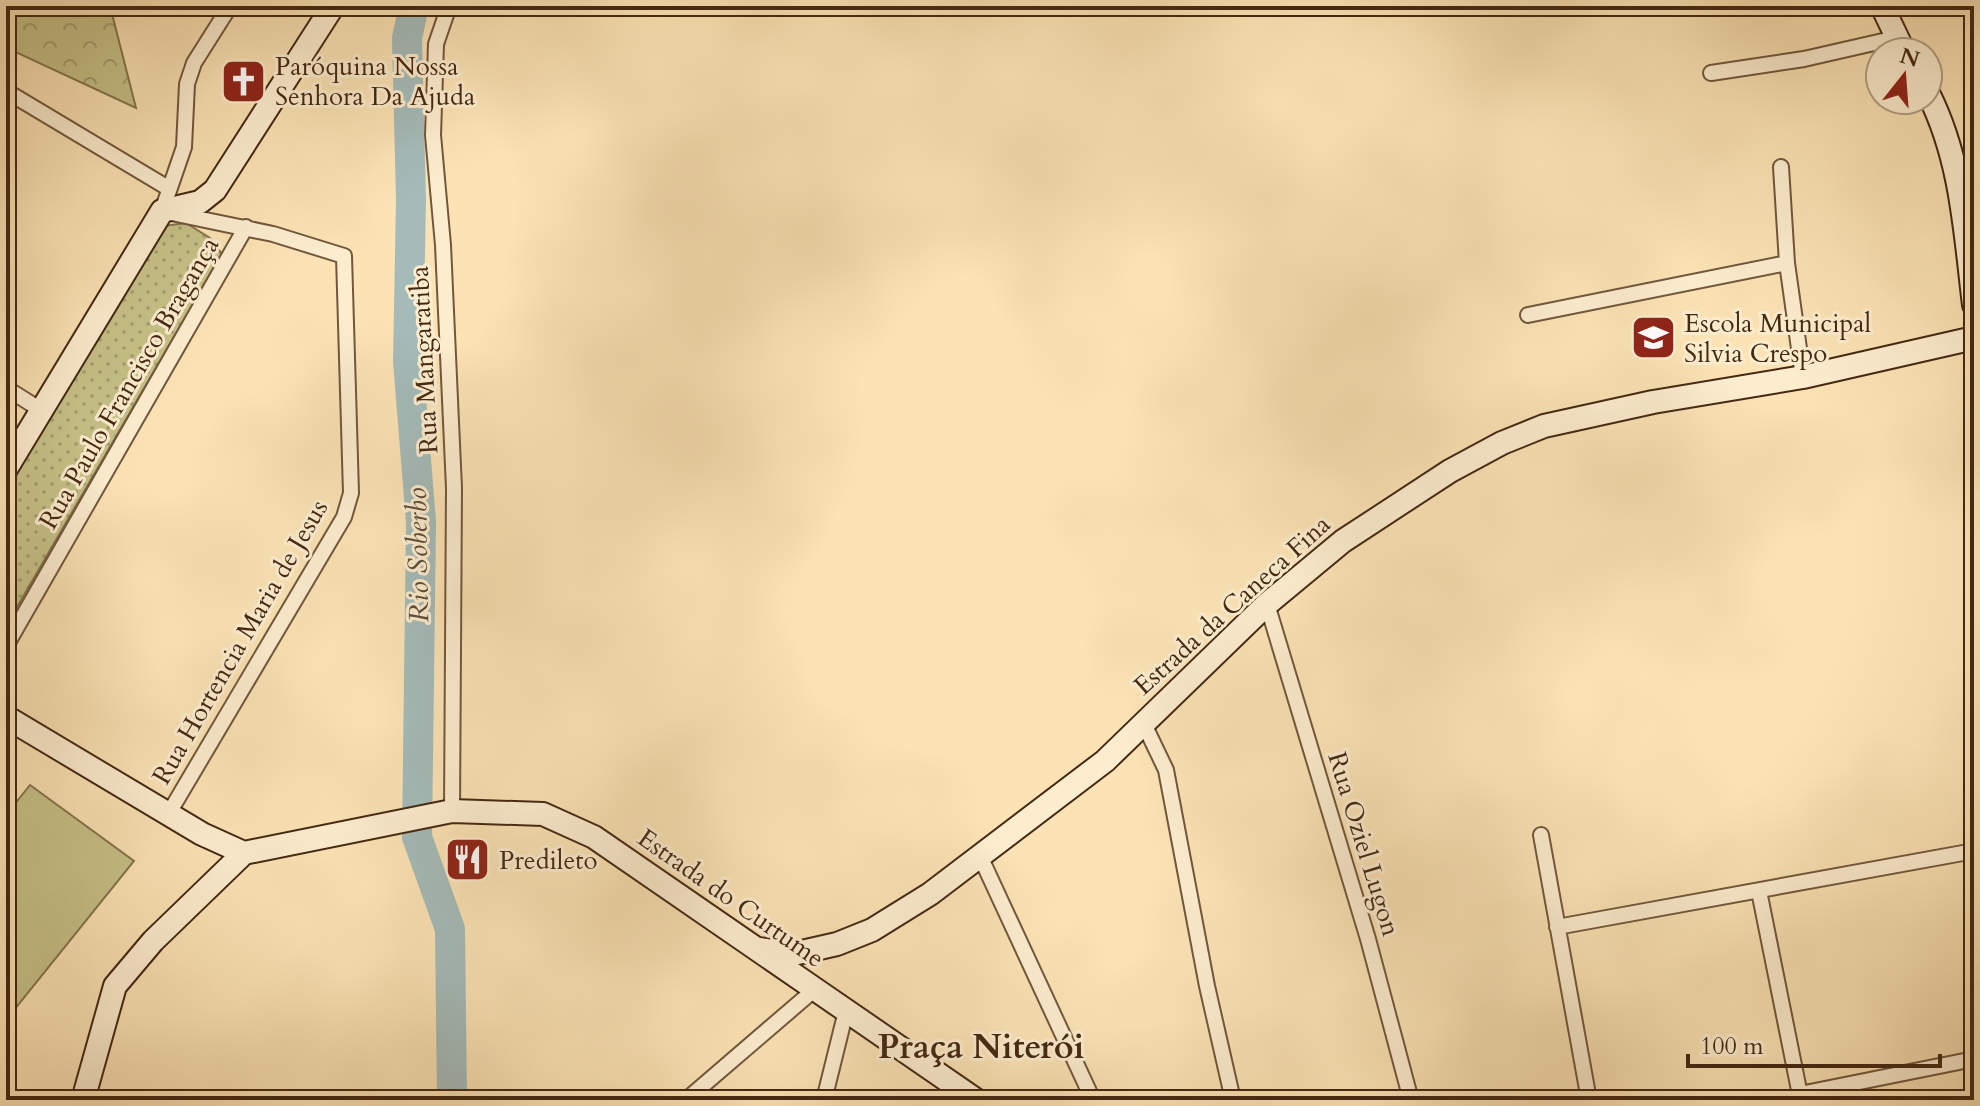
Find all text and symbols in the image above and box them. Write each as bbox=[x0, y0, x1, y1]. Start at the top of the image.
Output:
north arrow bbox=[1864, 36, 1944, 116]
text: N bbox=[1896, 41, 1923, 75]
place label: Paróquina Nossa Senhora Da Ajuda bbox=[275, 49, 475, 114]
church icon: Paróquina Nossa Senhora Da Ajuda bbox=[220, 57, 268, 105]
street label: Rua Paulo Francisco Bragança bbox=[31, 230, 227, 536]
street label: Rua Mangaratiba bbox=[402, 265, 446, 455]
place label: Escola Municipal Silvia Crespo bbox=[1684, 306, 1872, 371]
school or university icon: Escola Municipal Silvia Crespo bbox=[1629, 314, 1677, 362]
water label: Rio Soberbo bbox=[398, 487, 438, 623]
street label: Rua Hortencia Maria de Jesus bbox=[144, 493, 336, 791]
street label: Estrada da Caneca Fina bbox=[1126, 507, 1338, 703]
street label: Rua Oziel Lugon bbox=[1319, 748, 1409, 941]
street label: Estrada do Curtume bbox=[631, 820, 831, 976]
restaurant icon: Predileto bbox=[444, 836, 492, 884]
place label: Predileto bbox=[499, 843, 598, 878]
scale bar bbox=[1688, 1018, 1940, 1068]
district label: Praça Niterói bbox=[878, 1024, 1084, 1070]
text: 100 m bbox=[1700, 1030, 1764, 1063]

